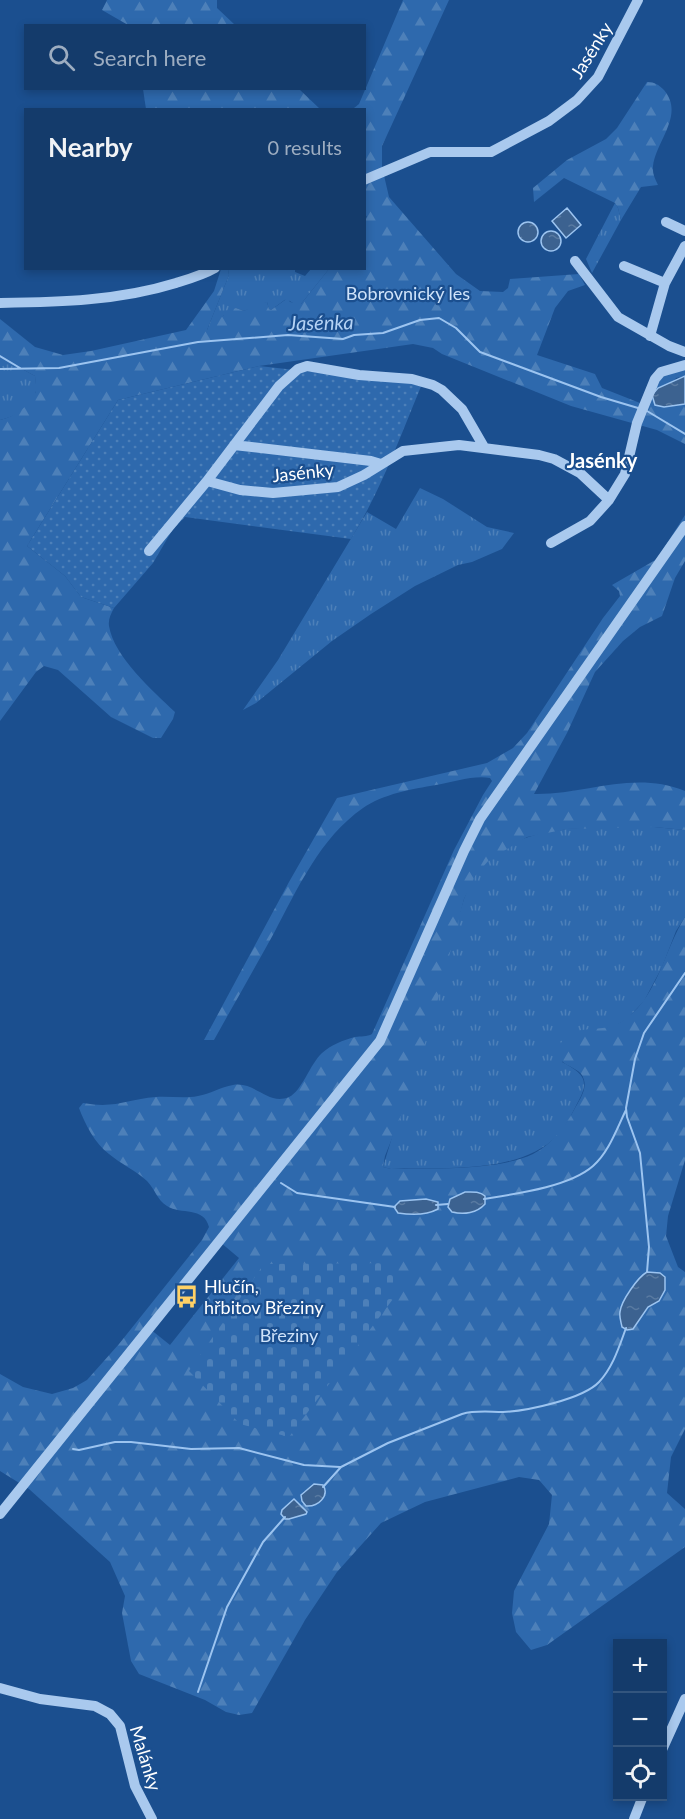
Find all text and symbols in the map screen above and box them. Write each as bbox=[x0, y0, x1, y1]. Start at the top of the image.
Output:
street label: Jasénky bbox=[565, 17, 617, 82]
search box bbox=[24, 24, 366, 90]
icon: search bbox=[45, 41, 78, 74]
text: Search here bbox=[93, 44, 206, 71]
text: Nearby bbox=[48, 131, 133, 163]
text: 0 results bbox=[267, 135, 342, 159]
park label: Bobrovnický les bbox=[346, 282, 470, 304]
water label: Jasénka bbox=[287, 309, 354, 335]
district label: Jasénky bbox=[567, 448, 638, 472]
street label: Jasénky bbox=[271, 458, 336, 486]
place label: Hlučín, hřbitov Březiny bbox=[204, 1275, 324, 1318]
bus stop icon: Hlučín, hřbitov Březiny bbox=[173, 1283, 199, 1309]
park label: Březiny bbox=[260, 1324, 319, 1346]
map controls bbox=[613, 1639, 667, 1801]
button: + bbox=[613, 1639, 667, 1693]
button: − bbox=[613, 1693, 667, 1747]
street label: Malánky bbox=[126, 1723, 167, 1794]
button: locate bbox=[613, 1747, 667, 1801]

